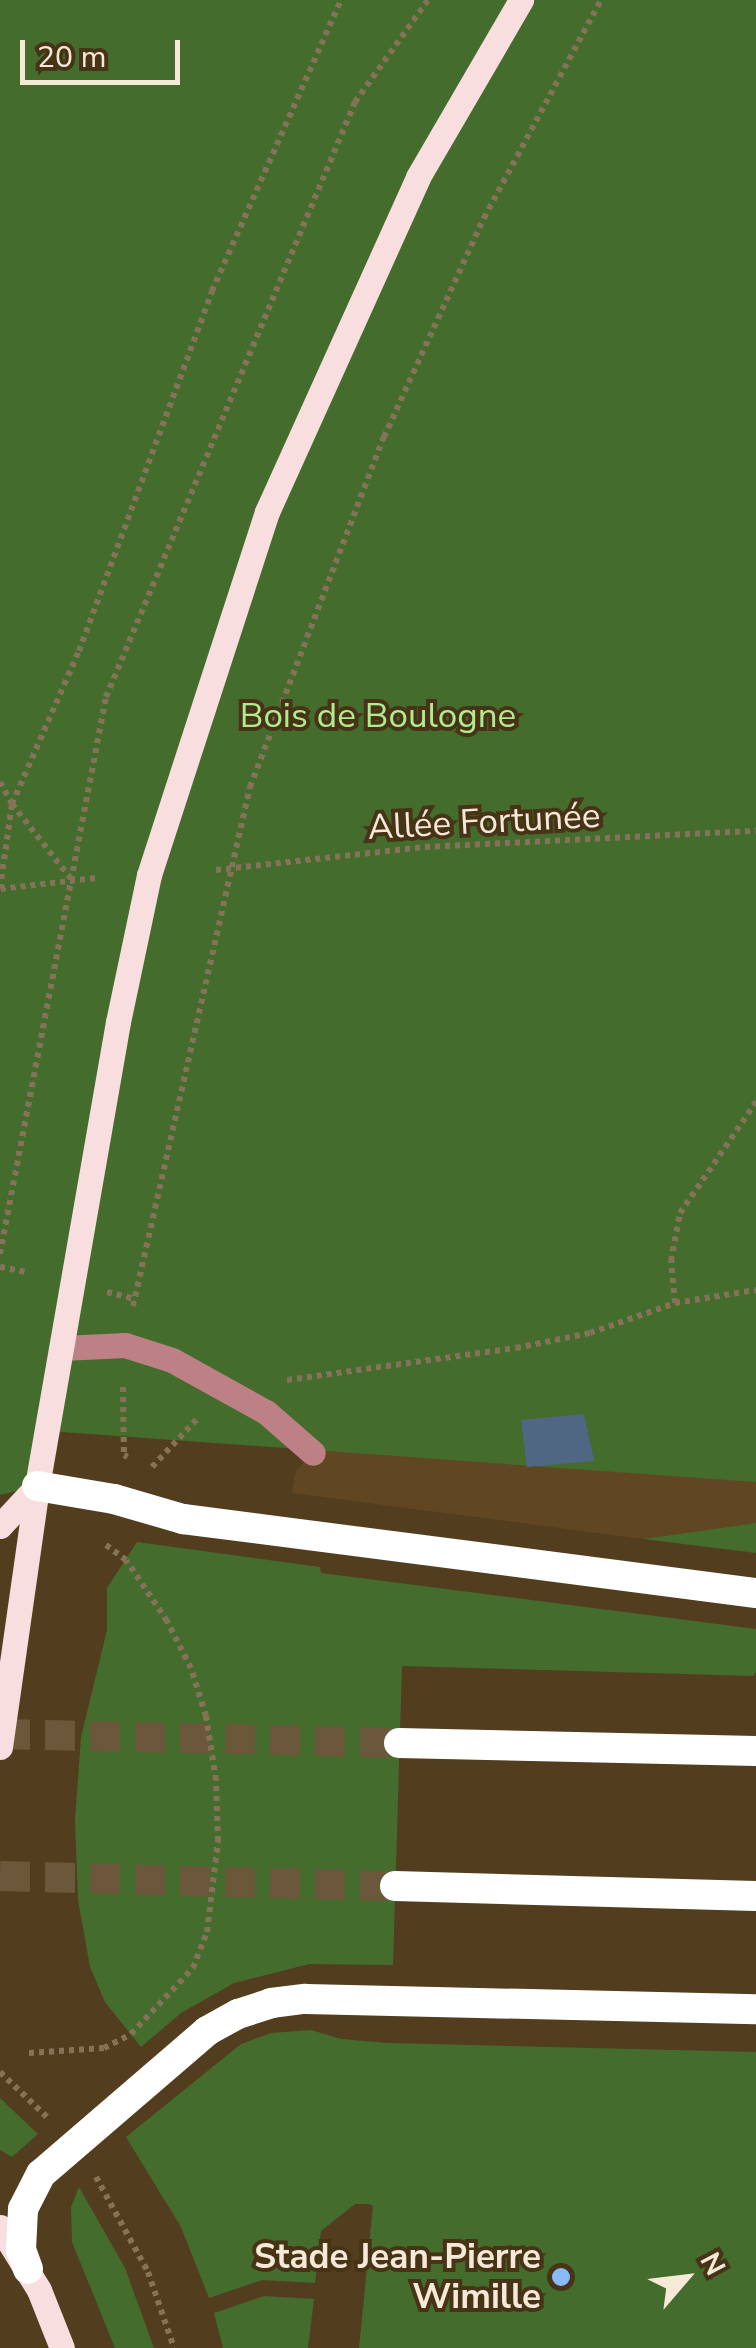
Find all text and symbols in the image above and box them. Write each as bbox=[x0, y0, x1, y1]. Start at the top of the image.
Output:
scale bar bbox=[25, 20, 185, 82]
text: 20 m bbox=[37, 37, 106, 78]
park label: Bois de Boulogne bbox=[240, 695, 516, 737]
street label: Allée Fortunée bbox=[367, 795, 601, 849]
north arrow bbox=[636, 2228, 736, 2328]
place label: Stade Jean-Pierre Wimille bbox=[254, 2236, 541, 2318]
text: N bbox=[691, 2246, 734, 2282]
marker: Stade Jean-Pierre Wimille bbox=[550, 2266, 572, 2288]

